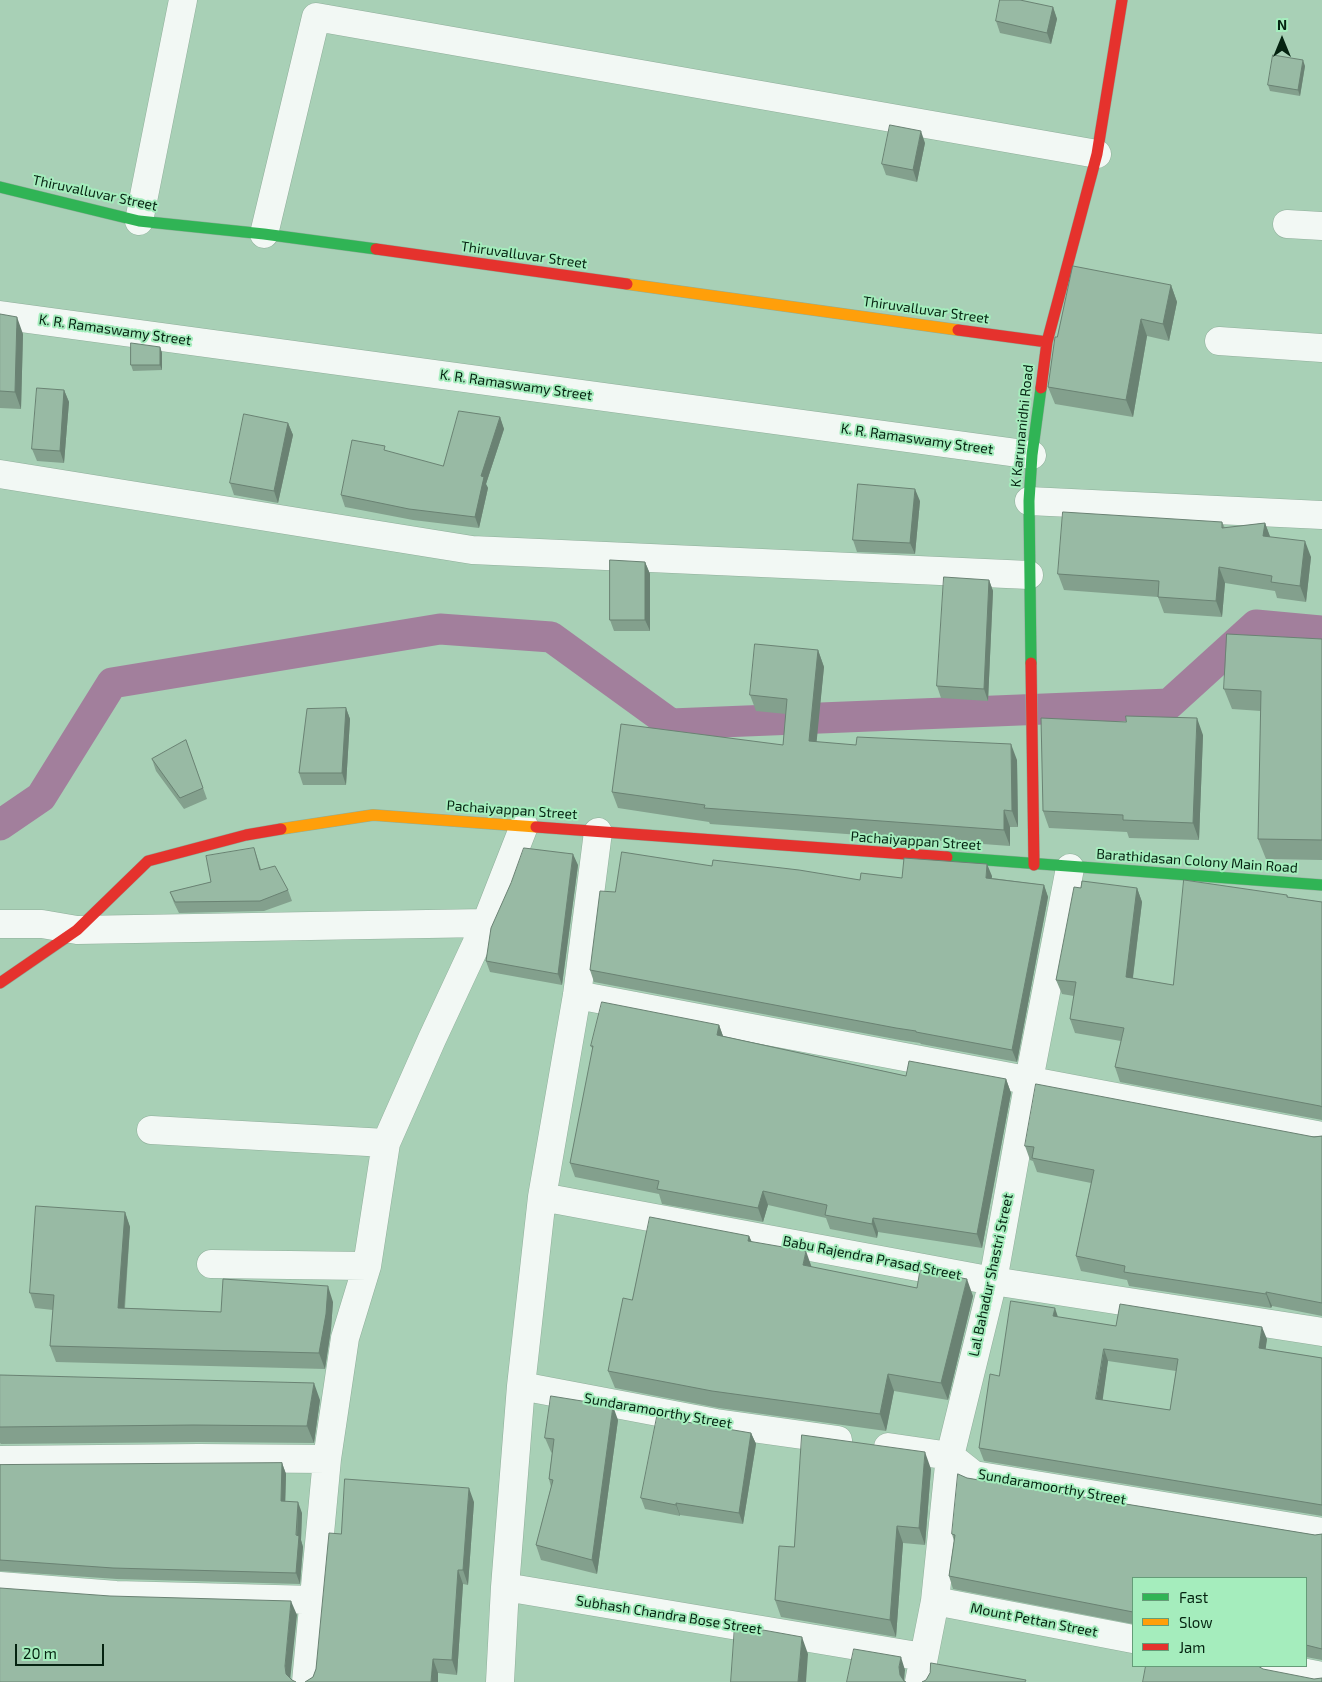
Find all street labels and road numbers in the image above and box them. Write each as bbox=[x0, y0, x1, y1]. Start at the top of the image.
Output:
street label: Thiruvalluvar Street bbox=[31, 172, 159, 214]
street label: Thiruvalluvar Street bbox=[460, 238, 588, 272]
street label: Thiruvalluvar Street bbox=[862, 293, 990, 327]
street label: K. R. Ramaswamy Street bbox=[38, 311, 192, 349]
street label: K Karunanidhi Road bbox=[1007, 364, 1037, 488]
street label: K. R. Ramaswamy Street bbox=[439, 366, 593, 404]
street label: K. R. Ramaswamy Street bbox=[840, 420, 994, 458]
street label: Pachaiyappan Street bbox=[446, 797, 578, 823]
street label: Pachaiyappan Street bbox=[850, 828, 982, 854]
street label: Barathidasan Colony Main Road bbox=[1096, 846, 1298, 876]
street label: Lal Bahadur Shastri Street bbox=[965, 1192, 1017, 1358]
street label: Babu Rajendra Prasad Street bbox=[781, 1232, 963, 1284]
street label: Sundaramoorthy Street bbox=[583, 1390, 733, 1432]
street label: Sundaramoorthy Street bbox=[977, 1466, 1127, 1508]
street label: Subhash Chandra Bose Street bbox=[575, 1592, 763, 1638]
street label: Mount Pettan Street bbox=[969, 1599, 1099, 1641]

